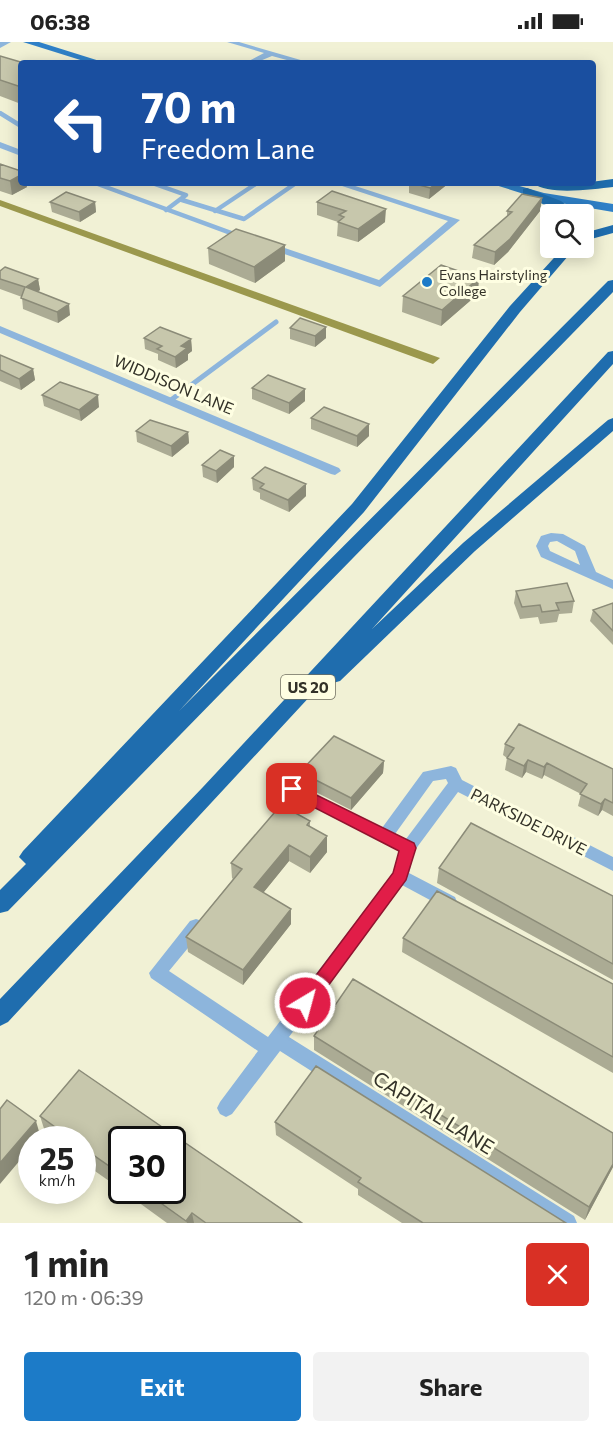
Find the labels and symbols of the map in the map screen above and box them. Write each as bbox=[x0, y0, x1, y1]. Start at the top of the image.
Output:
place label: Evans Hairstyling College bbox=[439, 266, 548, 299]
marker: Evans Hairstyling College bbox=[420, 275, 434, 289]
street label: WIDDISON LANE bbox=[111, 350, 237, 418]
road number: US 20 bbox=[281, 675, 335, 699]
pin bbox=[266, 763, 317, 814]
street label: PARKSIDE DRIVE bbox=[468, 784, 590, 858]
position arrow bbox=[273, 971, 337, 1035]
street label: CAPITAL LANE bbox=[369, 1065, 499, 1159]
speed limit sign: 30 bbox=[108, 1126, 186, 1204]

